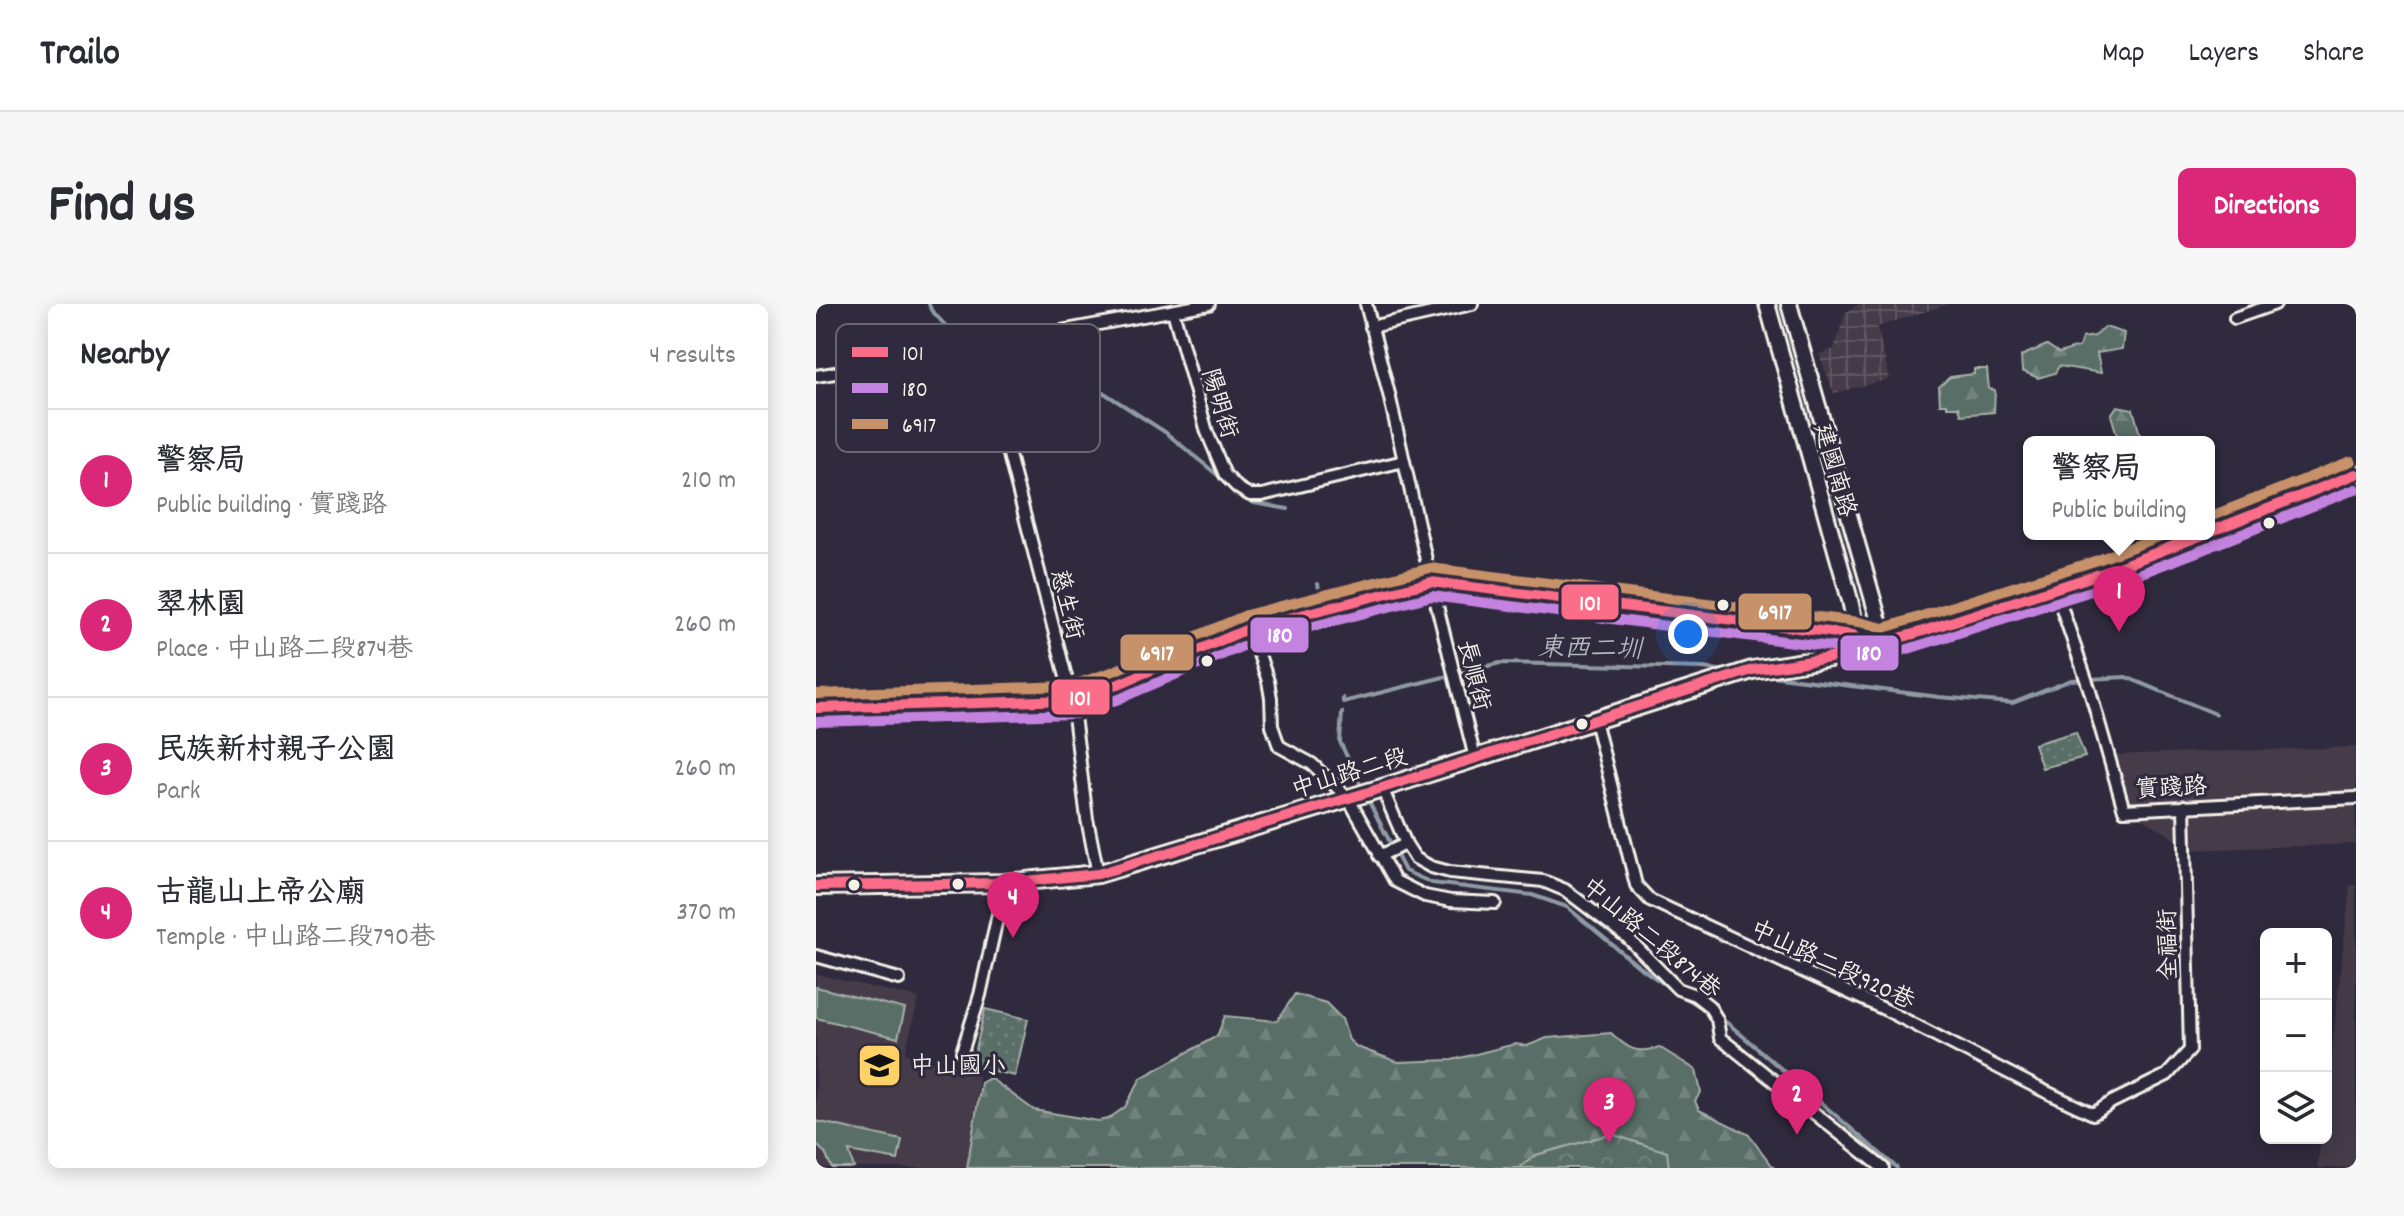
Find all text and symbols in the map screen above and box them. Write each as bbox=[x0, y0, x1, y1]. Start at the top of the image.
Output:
text: Trailo bbox=[40, 28, 120, 83]
text: Map bbox=[2102, 35, 2145, 75]
text: Layers bbox=[2189, 35, 2259, 75]
text: Share bbox=[2303, 35, 2364, 75]
text: Find us bbox=[48, 168, 196, 248]
button: Directions bbox=[2178, 168, 2356, 248]
legend bbox=[836, 324, 1100, 452]
text: Nearby bbox=[80, 332, 169, 381]
text: 4 results bbox=[649, 338, 736, 375]
text: 101 bbox=[902, 340, 924, 371]
street label: 陽明街 bbox=[1191, 364, 1245, 443]
text: 180 bbox=[902, 376, 928, 407]
text: 6917 bbox=[902, 412, 936, 443]
street label: 建國南路 bbox=[1804, 420, 1863, 522]
popup bbox=[2023, 436, 2215, 540]
text: 警察局 bbox=[156, 442, 246, 485]
text: 警察局 bbox=[2051, 450, 2141, 493]
text: 1 bbox=[103, 463, 109, 500]
text: 210 m bbox=[681, 463, 736, 500]
text: Public building · 實踐路 bbox=[156, 488, 387, 525]
text: Public building bbox=[2051, 493, 2187, 530]
unlabelled marker bbox=[2261, 515, 2277, 531]
street label: 慈生街 bbox=[1040, 566, 1090, 644]
pin: 1 bbox=[2093, 566, 2145, 632]
line badge: 101 bbox=[1560, 583, 1620, 621]
text: 翠林園 bbox=[156, 586, 246, 629]
text: 101 bbox=[1579, 590, 1601, 621]
line badge: 6917 bbox=[1737, 592, 1813, 631]
unlabelled marker bbox=[1715, 597, 1731, 613]
text: 6917 bbox=[1758, 599, 1793, 630]
text: 2 bbox=[100, 607, 112, 644]
text: 260 m bbox=[674, 607, 736, 644]
your location bbox=[1668, 614, 1708, 654]
line badge: 180 bbox=[1249, 616, 1310, 654]
text: 180 bbox=[1267, 622, 1293, 653]
water label: 東西二圳 bbox=[1538, 631, 1645, 670]
text: Place · 中山路二段874巷 bbox=[156, 632, 413, 669]
line badge: 6917 bbox=[1119, 633, 1195, 672]
line badge: 180 bbox=[1839, 634, 1900, 672]
street label: 長順街 bbox=[1447, 637, 1497, 715]
text: 6917 bbox=[1140, 640, 1175, 671]
text: 180 bbox=[1856, 640, 1882, 671]
unlabelled marker bbox=[1199, 653, 1215, 669]
line badge: 101 bbox=[1050, 678, 1111, 716]
text: 101 bbox=[1069, 685, 1091, 716]
unlabelled marker bbox=[1574, 716, 1590, 732]
text: 民族新村親子公園 bbox=[156, 731, 396, 774]
street label: 中山路二段 bbox=[1288, 741, 1412, 809]
text: 3 bbox=[100, 751, 112, 788]
text: 260 m bbox=[674, 751, 736, 788]
street label: 實踐路 bbox=[2134, 771, 2208, 809]
text: Park bbox=[156, 774, 200, 811]
street label: 中山路二段874巷 bbox=[1573, 871, 1727, 1008]
pin: 4 bbox=[987, 872, 1039, 938]
text: 古龍山上帝公廟 bbox=[156, 874, 366, 917]
unlabelled marker bbox=[950, 876, 966, 892]
unlabelled marker bbox=[846, 877, 862, 893]
text: 4 bbox=[101, 895, 111, 932]
text: 370 m bbox=[677, 895, 736, 932]
street label: 全福街 bbox=[2152, 909, 2188, 981]
street label: 中山路二段920巷 bbox=[1744, 914, 1920, 1020]
text: Temple · 中山路二段790巷 bbox=[156, 920, 435, 957]
map controls bbox=[2260, 928, 2332, 1144]
button: + bbox=[2260, 928, 2332, 1000]
button: − bbox=[2260, 1000, 2332, 1072]
school or university icon: 中山國小 bbox=[855, 1041, 903, 1089]
place label: 中山國小 bbox=[910, 1051, 1006, 1085]
pin: 2 bbox=[1771, 1069, 1823, 1135]
button: layers bbox=[2260, 1072, 2332, 1144]
pin: 3 bbox=[1583, 1077, 1635, 1143]

